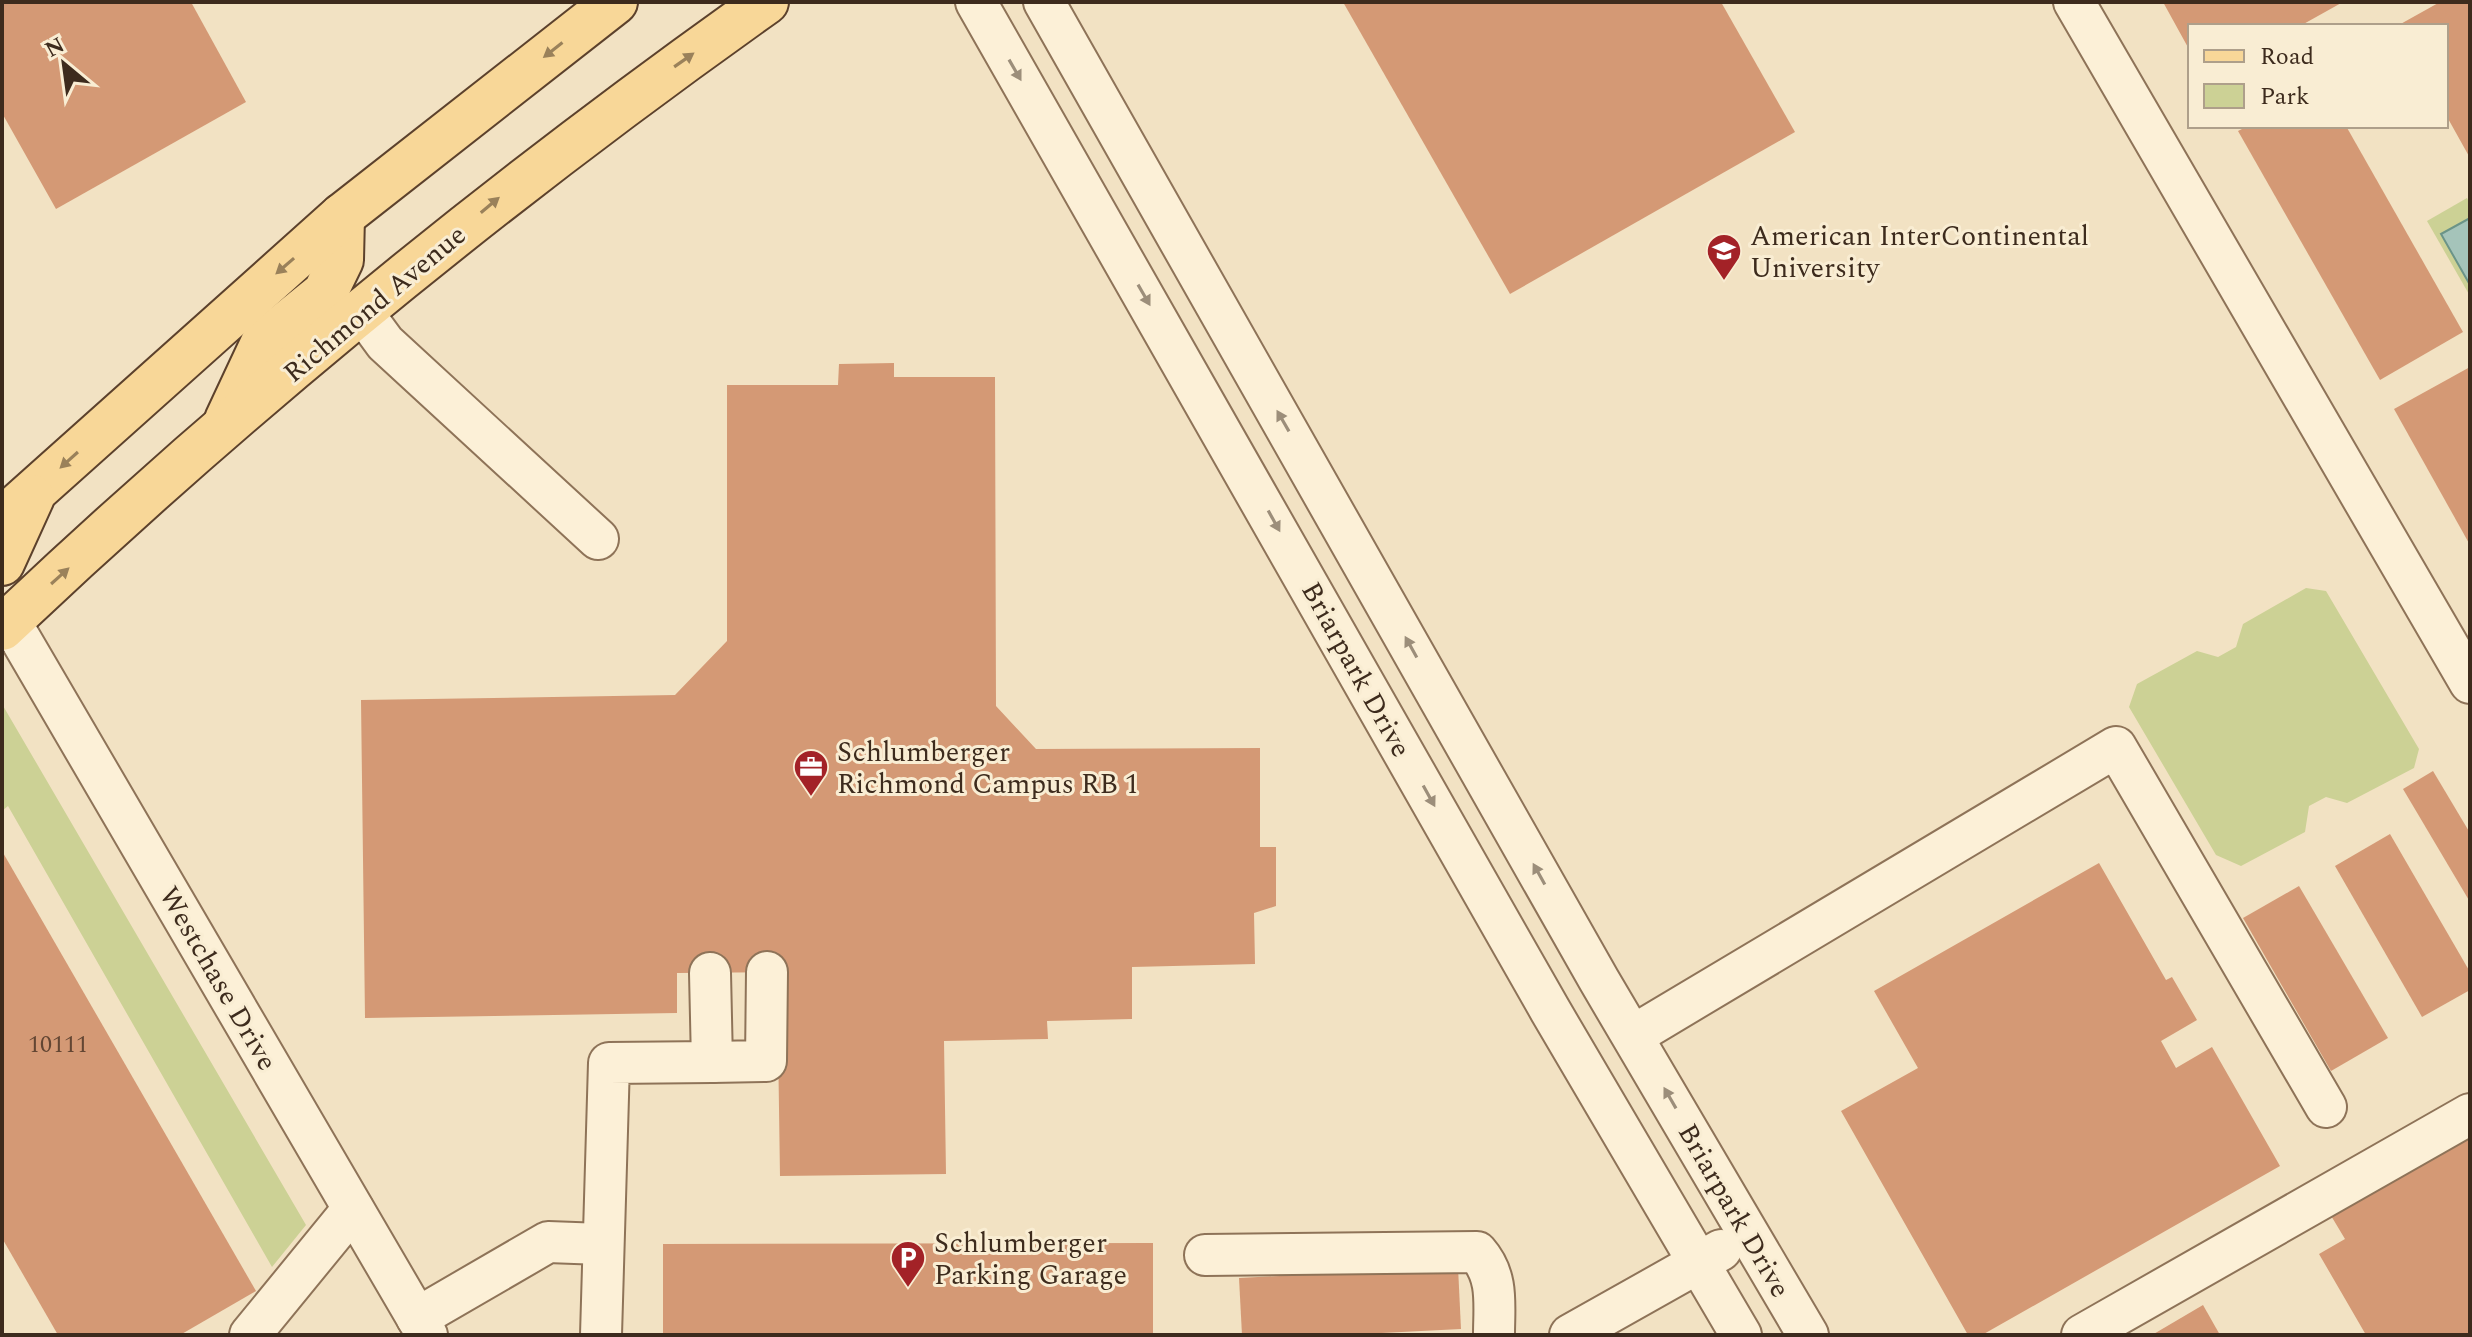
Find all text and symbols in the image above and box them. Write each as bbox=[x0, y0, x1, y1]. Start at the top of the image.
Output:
north arrow bbox=[24, 24, 104, 104]
legend bbox=[2188, 24, 2448, 128]
text: N bbox=[39, 29, 71, 67]
text: Road bbox=[2260, 39, 2314, 75]
one-way arrow bbox=[543, 41, 563, 57]
one-way arrow bbox=[674, 53, 695, 68]
one-way arrow bbox=[1008, 59, 1022, 81]
text: Park bbox=[2260, 79, 2310, 115]
one-way arrow bbox=[480, 197, 500, 214]
street label: Richmond Avenue bbox=[274, 215, 476, 394]
place label: American InterContinental University bbox=[1750, 215, 2089, 290]
school or university icon: American InterContinental University bbox=[1705, 232, 1743, 282]
one-way arrow bbox=[276, 256, 295, 274]
one-way arrow bbox=[1137, 284, 1151, 306]
one-way arrow bbox=[1276, 410, 1290, 432]
one-way arrow bbox=[60, 450, 79, 468]
one-way arrow bbox=[1266, 510, 1280, 532]
one-way arrow bbox=[50, 568, 69, 586]
street label: Briarpark Drive bbox=[1290, 574, 1422, 765]
one-way arrow bbox=[1404, 636, 1418, 658]
place label: Schlumberger Richmond Campus RB 1 bbox=[837, 731, 1139, 806]
office icon: Schlumberger Richmond Campus RB 1 bbox=[792, 748, 830, 798]
one-way arrow bbox=[1422, 785, 1436, 807]
one-way arrow bbox=[1532, 862, 1546, 885]
street label: Westchase Drive bbox=[147, 879, 288, 1079]
house number: 10111 bbox=[28, 1027, 88, 1063]
one-way arrow bbox=[1663, 1087, 1677, 1109]
street label: Briarpark Drive bbox=[1666, 1116, 1801, 1306]
place label: Schlumberger Parking Garage bbox=[934, 1222, 1127, 1297]
parking icon: Schlumberger Parking Garage bbox=[889, 1239, 927, 1289]

